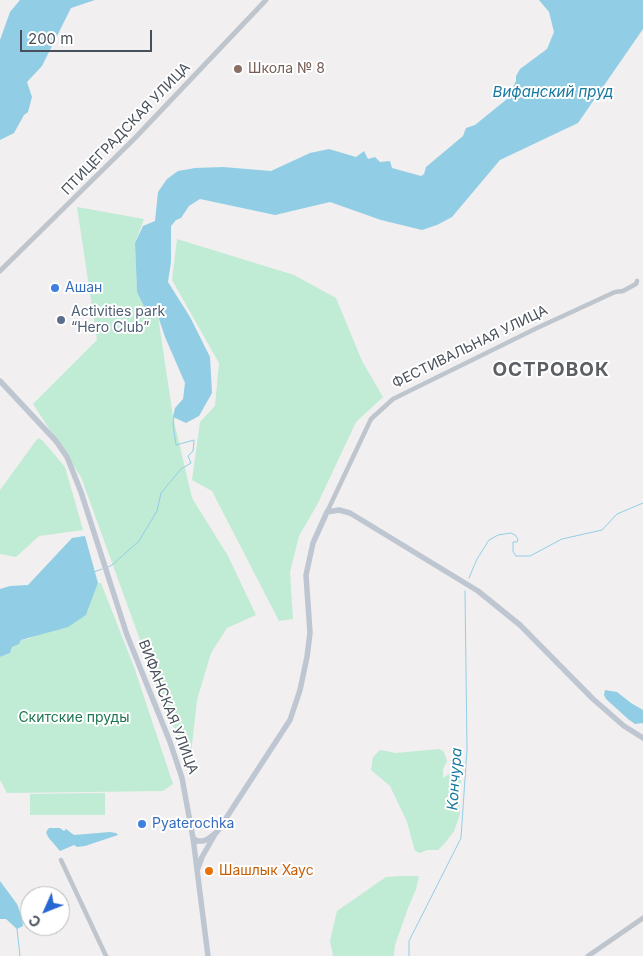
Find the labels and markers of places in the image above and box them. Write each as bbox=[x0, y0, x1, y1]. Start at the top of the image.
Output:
place label: Школа № 8 bbox=[248, 61, 325, 77]
marker: Школа № 8 bbox=[232, 63, 244, 75]
place label: Ашан bbox=[65, 280, 102, 296]
marker: Ашан bbox=[49, 282, 61, 294]
place label: Activities park “Hero Club” bbox=[71, 304, 165, 336]
marker: Activities park “Hero Club” bbox=[55, 314, 67, 326]
place label: Pyaterochka bbox=[152, 816, 234, 832]
marker: Pyaterochka bbox=[136, 818, 148, 830]
place label: Шашлык Хаус bbox=[219, 863, 314, 879]
marker: Шашлык Хаус bbox=[203, 865, 215, 877]

